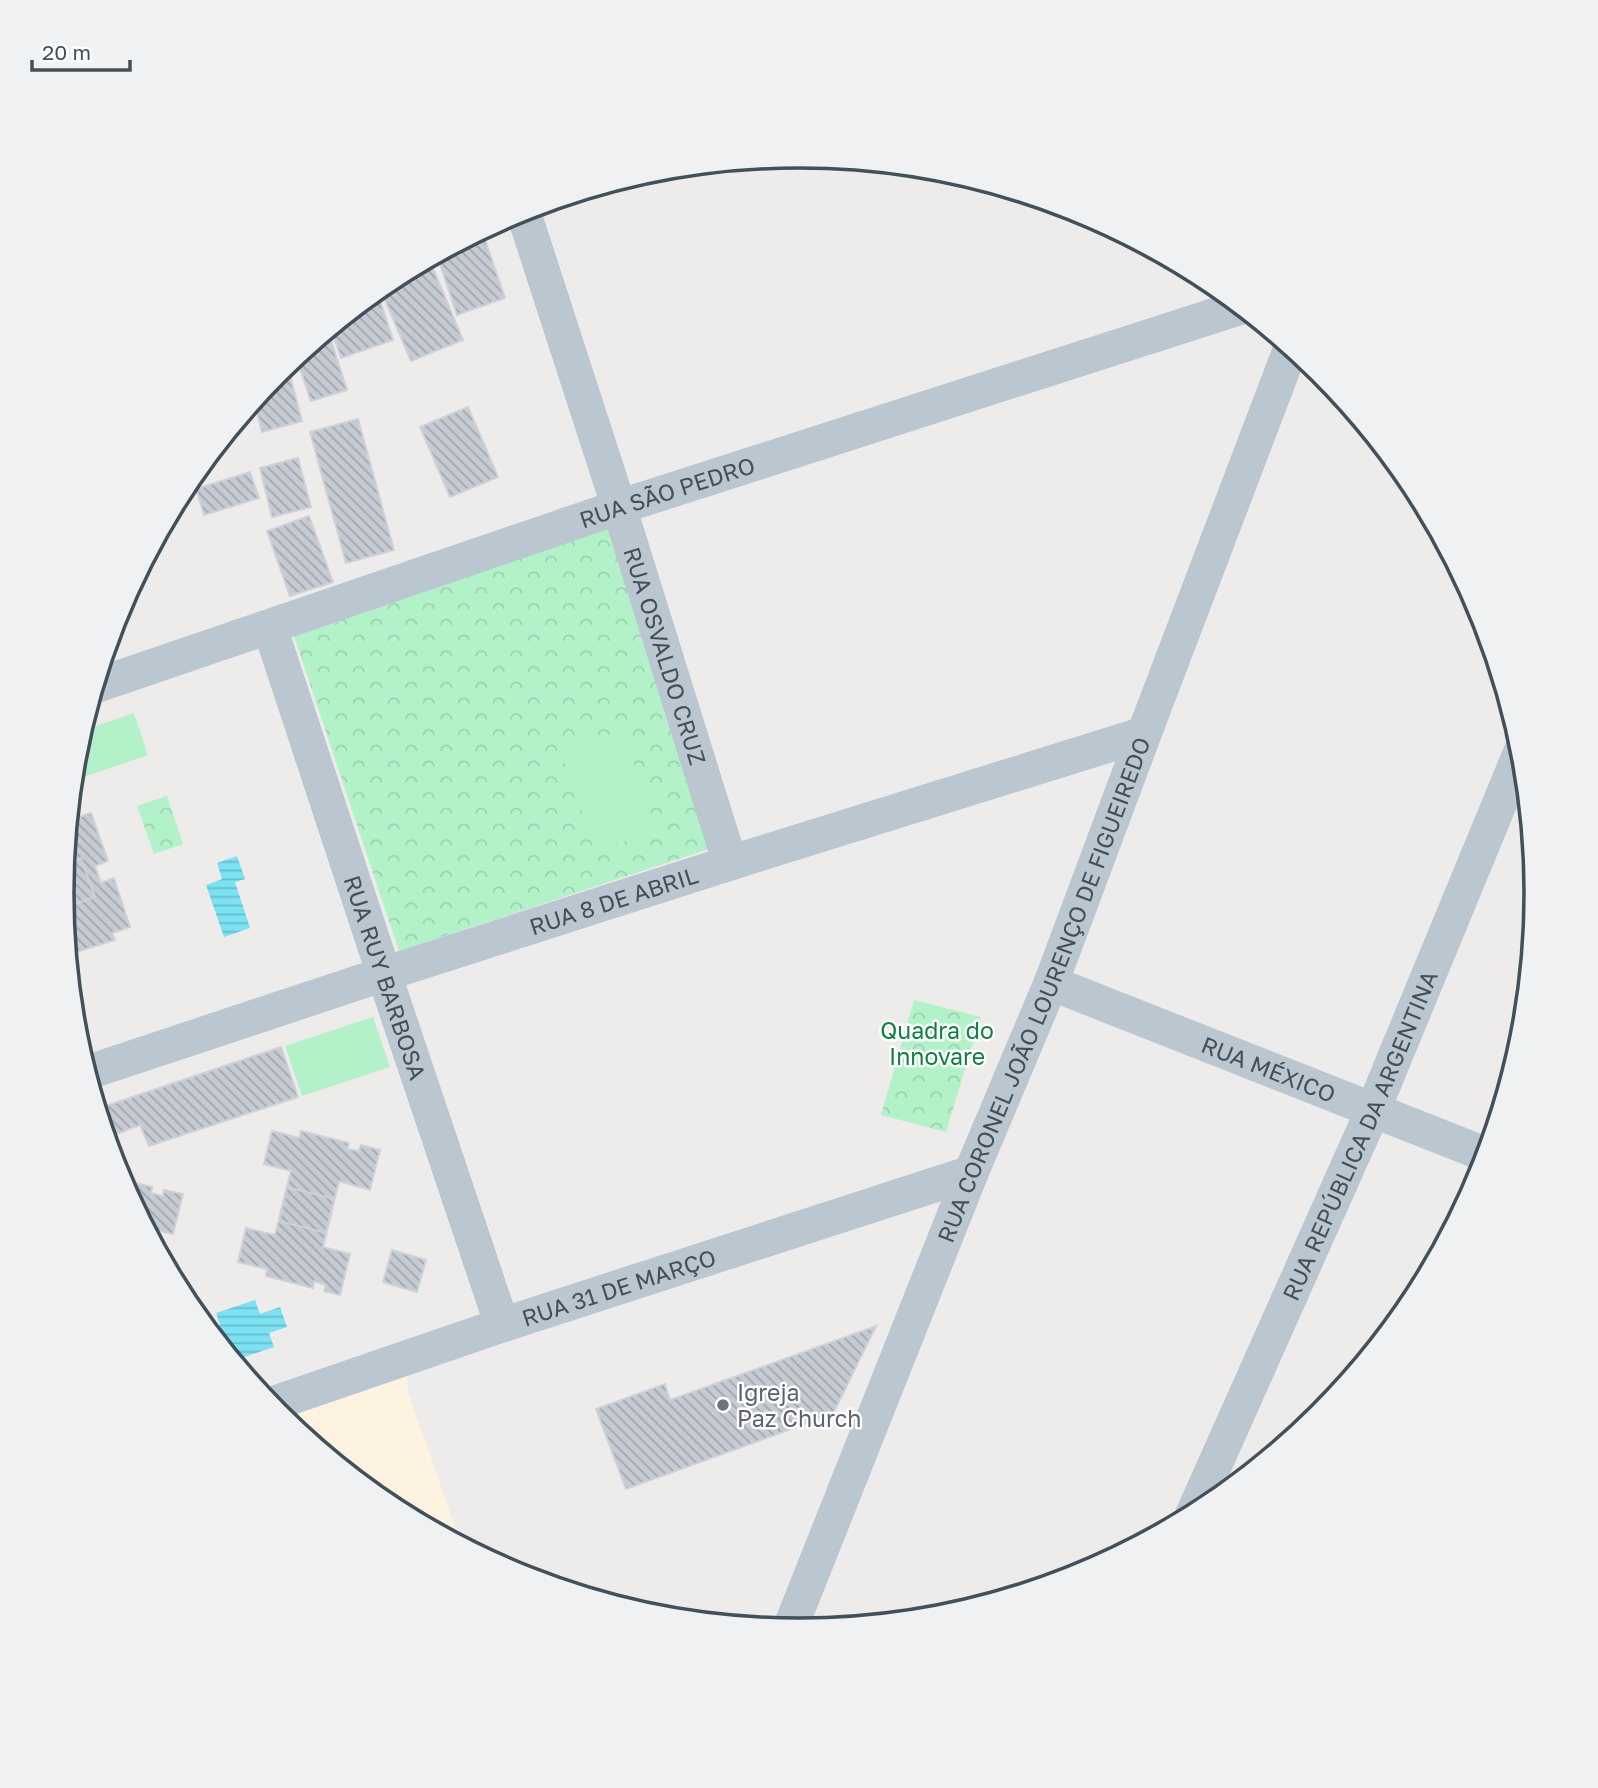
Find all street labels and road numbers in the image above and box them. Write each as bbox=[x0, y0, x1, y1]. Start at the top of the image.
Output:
street label: RUA SÃO PEDRO bbox=[576, 450, 758, 534]
street label: RUA OSVALDO CRUZ bbox=[618, 543, 712, 768]
street label: RUA CORONEL JOÃO LOURENÇO DE FIGUEIREDO bbox=[931, 733, 1156, 1246]
street label: RUA 8 DE ABRIL bbox=[526, 860, 701, 940]
street label: RUA RUY BARBOSA bbox=[338, 872, 432, 1083]
street label: RUA REPÚBLICA DA ARGENTINA bbox=[1276, 966, 1443, 1305]
street label: RUA MÉXICO bbox=[1198, 1030, 1340, 1108]
street label: RUA 31 DE MARÇO bbox=[518, 1243, 719, 1332]

